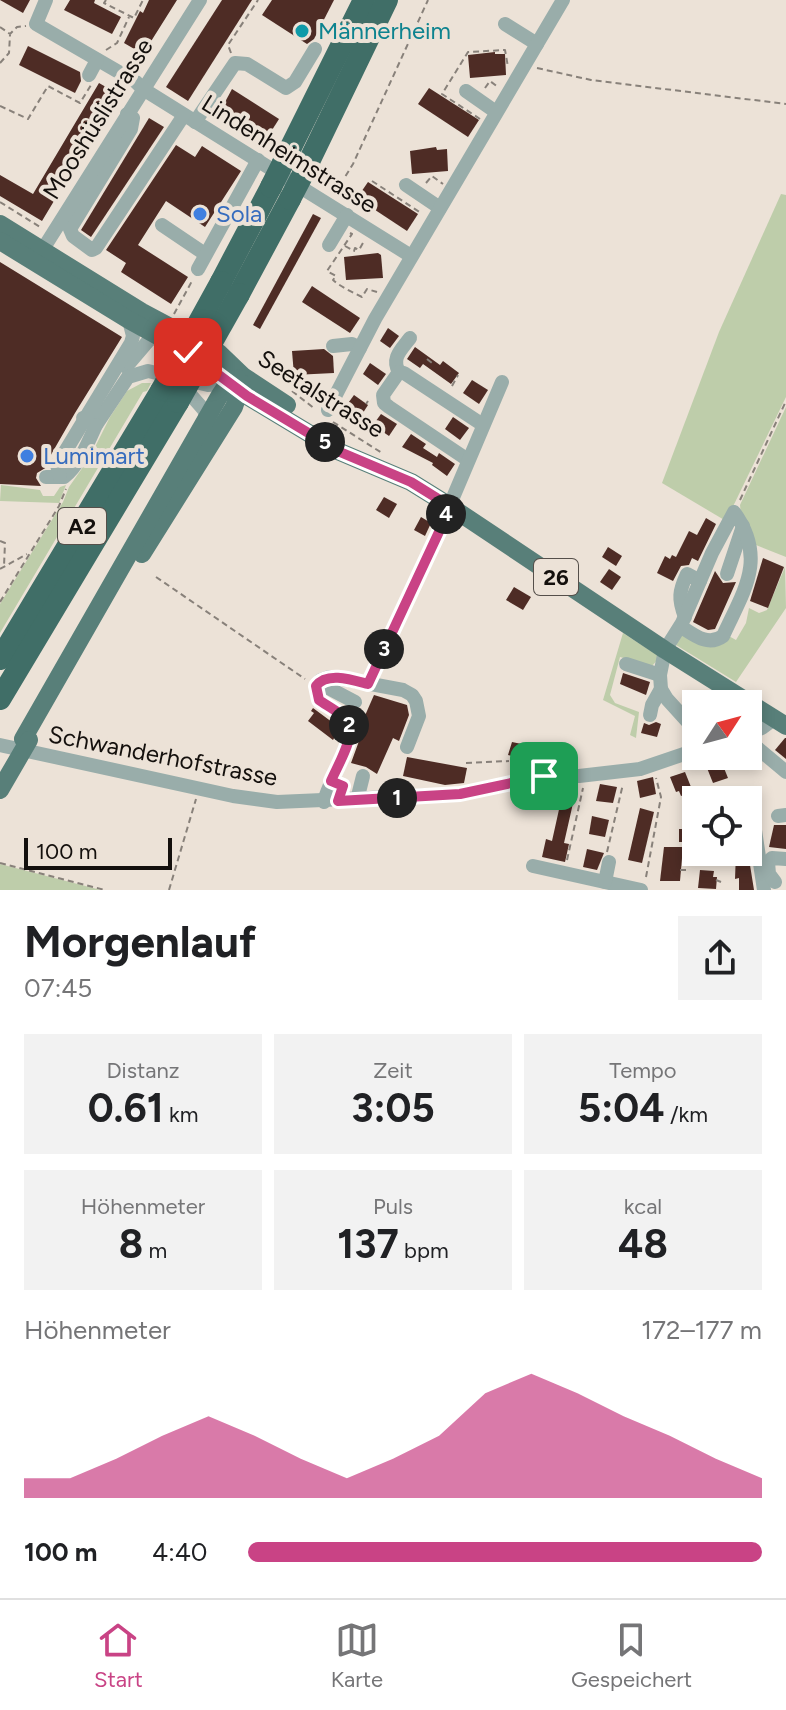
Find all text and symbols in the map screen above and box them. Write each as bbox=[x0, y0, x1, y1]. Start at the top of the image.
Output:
place label: Männerheim bbox=[318, 16, 451, 45]
marker: Männerheim bbox=[293, 22, 311, 40]
street label: Mooshüslistrasse bbox=[36, 33, 159, 205]
street label: Lindenheimstrasse bbox=[197, 88, 382, 219]
place label: Sola bbox=[216, 199, 262, 228]
marker: Sola bbox=[191, 205, 209, 223]
pin bbox=[154, 318, 222, 386]
icon: check bbox=[166, 330, 210, 374]
street label: Seetalstrasse bbox=[253, 343, 390, 444]
pin: 5 bbox=[305, 422, 345, 462]
text: 5 bbox=[319, 428, 331, 455]
place label: Lumimart bbox=[43, 441, 145, 470]
marker: Lumimart bbox=[18, 447, 36, 465]
pin: 4 bbox=[426, 494, 466, 534]
text: 4 bbox=[439, 500, 453, 527]
road number: A2 bbox=[58, 508, 106, 544]
road number: 26 bbox=[534, 559, 578, 595]
pin: 3 bbox=[364, 629, 404, 669]
text: 3 bbox=[378, 635, 390, 662]
north arrow bbox=[682, 690, 762, 770]
map controls bbox=[682, 690, 762, 866]
pin: 2 bbox=[329, 705, 369, 745]
text: 2 bbox=[343, 711, 355, 738]
street label: Schwanderhofstrasse bbox=[46, 719, 280, 792]
pin bbox=[510, 742, 578, 810]
icon: arrive bbox=[522, 754, 566, 798]
pin: 1 bbox=[377, 778, 417, 818]
text: 1 bbox=[392, 784, 402, 811]
button: locate bbox=[682, 786, 762, 866]
scale bar bbox=[24, 834, 172, 870]
text: 100 m bbox=[36, 838, 97, 865]
text: Morgenlauf bbox=[24, 915, 256, 968]
button: share bbox=[678, 916, 762, 1000]
text: 07:45 bbox=[24, 972, 92, 1004]
text: Distanz bbox=[106, 1057, 180, 1084]
text: Zeit bbox=[373, 1057, 413, 1084]
text: Tempo bbox=[609, 1057, 677, 1084]
text: 0.61 bbox=[88, 1084, 164, 1132]
text: 3:05 bbox=[351, 1084, 435, 1132]
text: 5:04 bbox=[578, 1084, 665, 1132]
text: km bbox=[164, 1101, 198, 1128]
text: /km bbox=[665, 1101, 708, 1128]
text: Höhenmeter bbox=[81, 1193, 205, 1220]
text: Puls bbox=[373, 1193, 413, 1220]
text: kcal bbox=[624, 1193, 662, 1220]
text: 8 bbox=[119, 1220, 143, 1268]
text: 137 bbox=[337, 1220, 399, 1268]
text: 48 bbox=[618, 1220, 668, 1268]
text: m bbox=[143, 1237, 167, 1264]
text: bpm bbox=[399, 1237, 449, 1264]
text: Höhenmeter bbox=[24, 1314, 171, 1346]
text: 172–177 m bbox=[641, 1314, 762, 1346]
text: 100 m bbox=[24, 1536, 98, 1568]
text: 4:40 bbox=[152, 1536, 208, 1568]
tab: Start bbox=[94, 1618, 143, 1693]
tab: Karte bbox=[331, 1618, 383, 1693]
tab: Gespeichert bbox=[571, 1618, 692, 1693]

